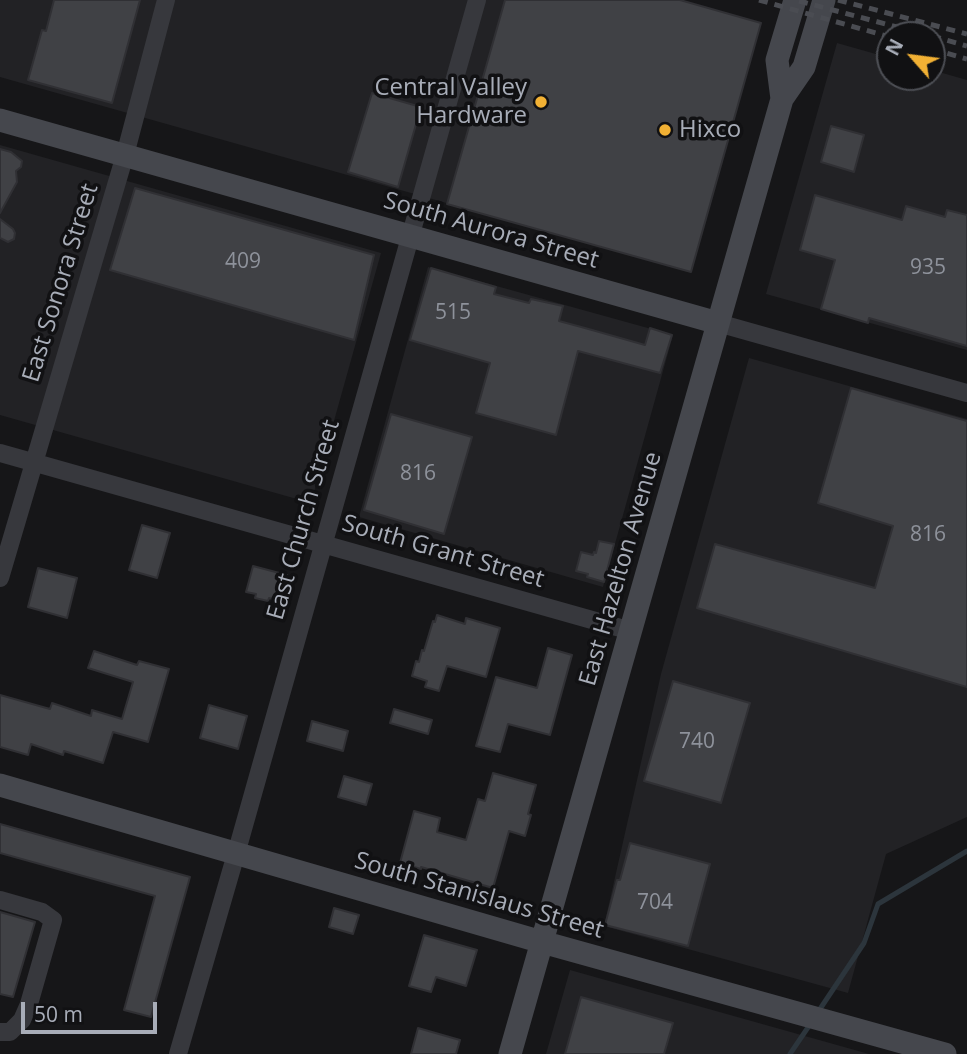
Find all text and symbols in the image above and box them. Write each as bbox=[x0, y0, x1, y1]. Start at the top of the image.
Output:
north arrow bbox=[876, 21, 946, 91]
text: N bbox=[879, 34, 909, 60]
place label: Central Valley Hardware bbox=[374, 74, 527, 130]
marker: Central Valley Hardware bbox=[533, 94, 549, 110]
place label: Hixco bbox=[679, 116, 741, 144]
marker: Hixco bbox=[657, 122, 673, 138]
street label: East Sonora Street bbox=[17, 180, 105, 386]
street label: South Aurora Street bbox=[380, 187, 602, 275]
house number: 409 bbox=[225, 249, 261, 275]
house number: 935 bbox=[910, 255, 946, 281]
house number: 515 bbox=[435, 300, 471, 326]
street label: East Church Street bbox=[262, 417, 346, 623]
street label: East Hazelton Avenue bbox=[574, 449, 668, 689]
house number: 816 bbox=[400, 461, 436, 487]
street label: South Grant Street bbox=[339, 509, 547, 595]
house number: 816 bbox=[910, 522, 946, 548]
house number: 740 bbox=[679, 729, 715, 755]
street label: South Stanislaus Street bbox=[351, 847, 607, 945]
house number: 704 bbox=[637, 890, 673, 916]
scale bar bbox=[24, 988, 161, 1032]
text: 50 m bbox=[34, 1000, 83, 1028]

